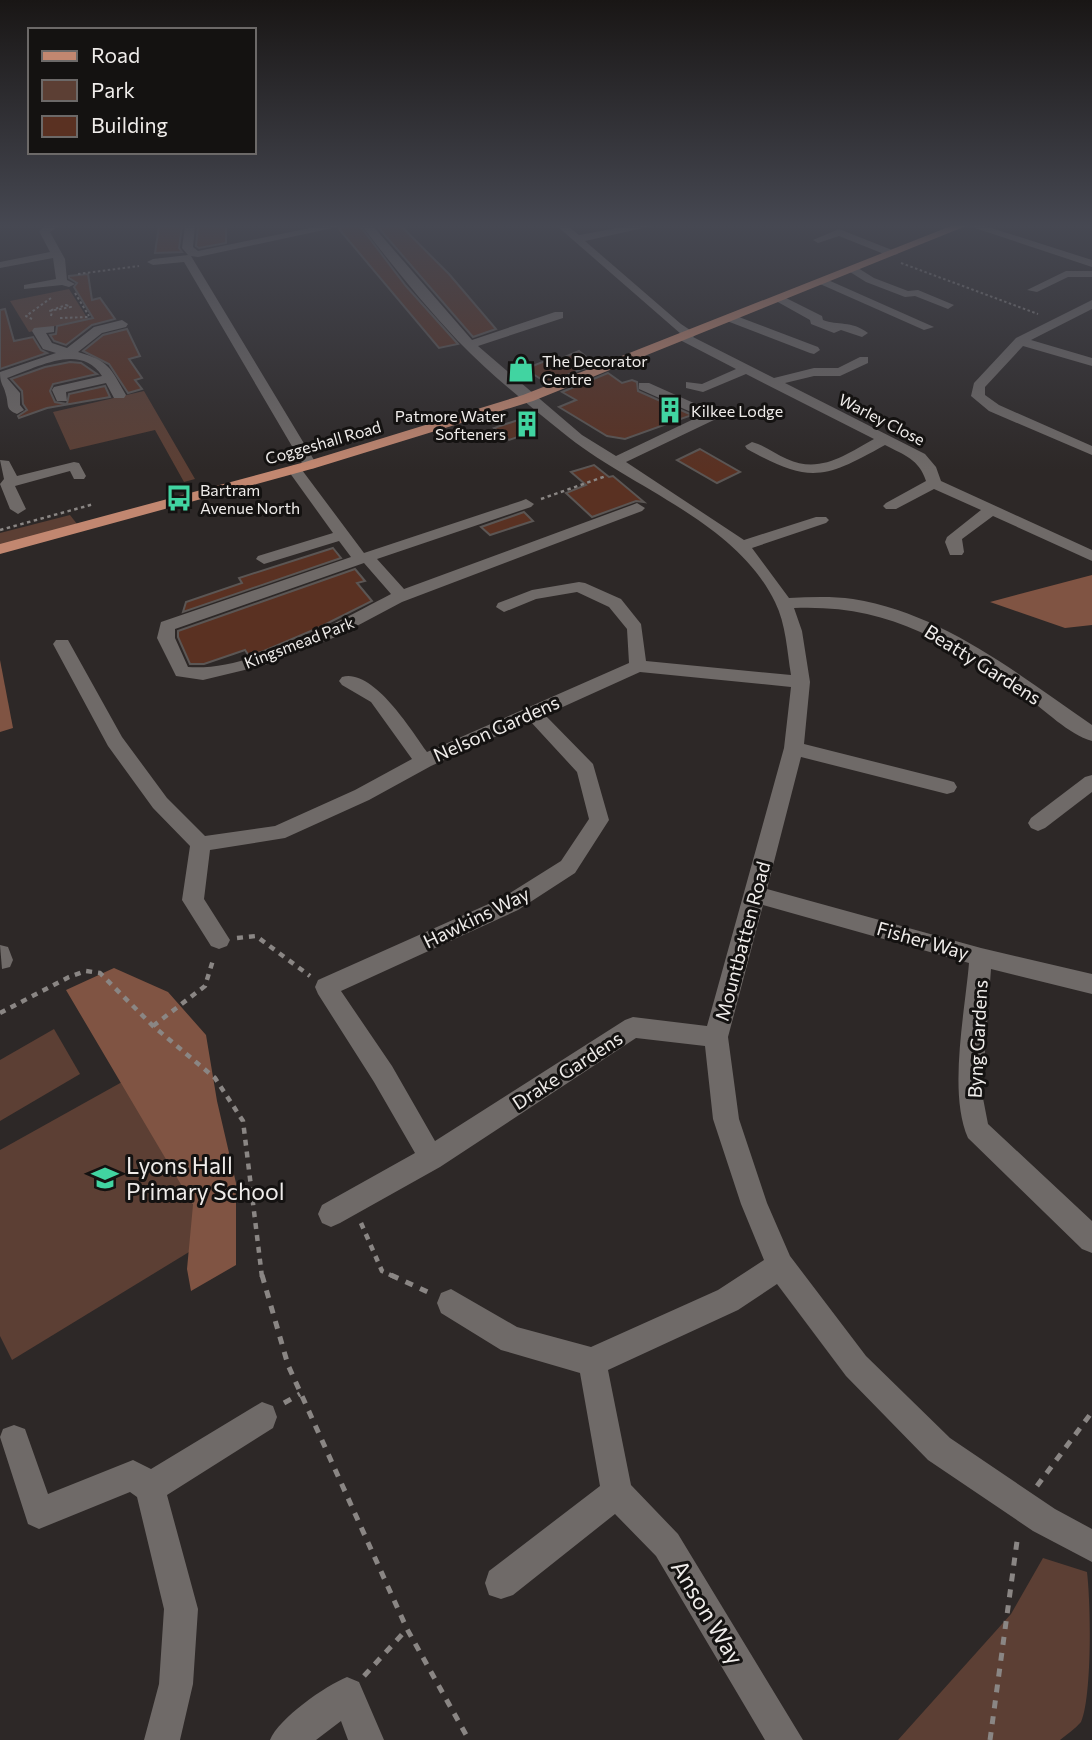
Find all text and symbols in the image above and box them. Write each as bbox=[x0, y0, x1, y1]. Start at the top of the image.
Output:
legend bbox=[28, 28, 256, 154]
text: Road bbox=[91, 42, 140, 67]
text: Park bbox=[91, 77, 135, 102]
text: Building bbox=[91, 112, 168, 137]
place label: The Decorator Centre bbox=[542, 351, 648, 388]
shop icon: The Decorator Centre bbox=[506, 354, 536, 384]
street label: Warley Close bbox=[836, 389, 928, 449]
building icon: Kilkee Lodge bbox=[655, 395, 685, 425]
place label: Kilkee Lodge bbox=[691, 401, 783, 420]
place label: Patmore Water Softeners bbox=[395, 406, 507, 443]
building icon: Patmore Water Softeners bbox=[512, 409, 542, 439]
street label: Coggeshall Road bbox=[263, 416, 383, 468]
place label: Bartram Avenue North bbox=[200, 480, 300, 517]
bus stop icon: Bartram Avenue North bbox=[164, 483, 194, 513]
street label: Kingsmead Park bbox=[241, 612, 357, 672]
street label: Beatty Gardens bbox=[921, 619, 1045, 709]
street label: Nelson Gardens bbox=[429, 690, 563, 766]
street label: Mountbatten Road bbox=[710, 859, 774, 1023]
street label: Hawkins Way bbox=[419, 881, 533, 953]
street label: Fisher Way bbox=[874, 916, 972, 964]
street label: Byng Gardens bbox=[962, 979, 992, 1099]
street label: Drake Gardens bbox=[508, 1026, 626, 1114]
place label: Lyons Hall Primary School bbox=[126, 1151, 285, 1205]
school or university icon: Lyons Hall Primary School bbox=[90, 1163, 120, 1193]
street label: Anson Way bbox=[666, 1555, 750, 1669]

